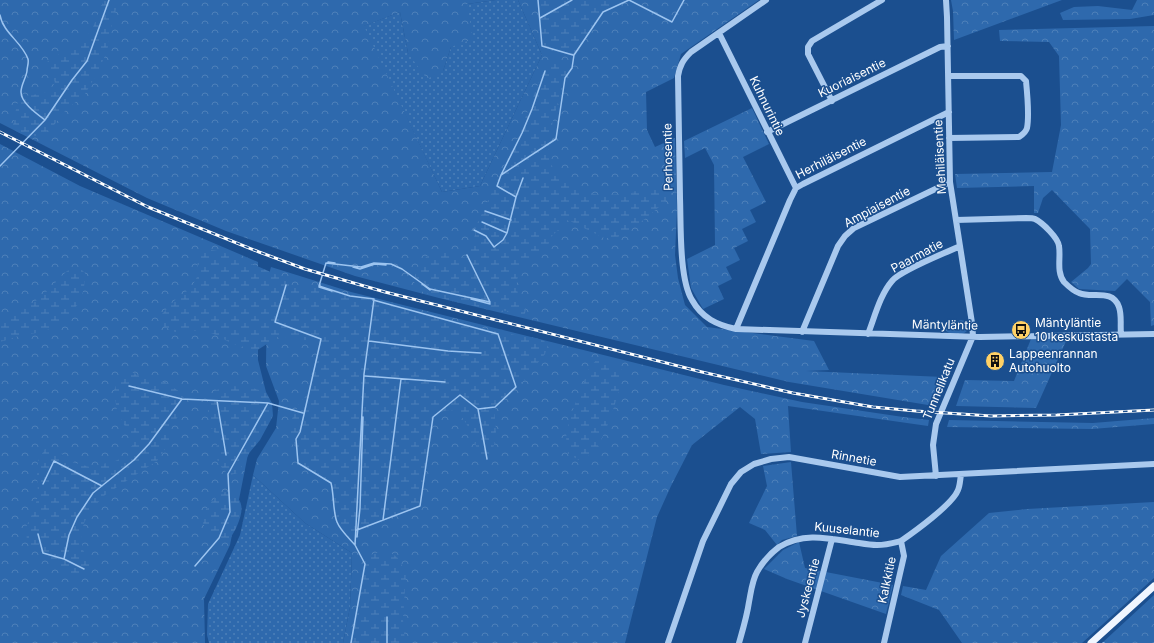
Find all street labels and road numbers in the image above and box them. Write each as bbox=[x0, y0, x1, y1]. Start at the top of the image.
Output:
street label: Kuoriaisentie bbox=[815, 55, 888, 100]
street label: Kuhnurintie bbox=[747, 73, 788, 138]
street label: Mehiläisentie bbox=[930, 119, 949, 195]
street label: Perhosentie bbox=[659, 123, 676, 191]
street label: Herhiläisentie bbox=[793, 133, 869, 182]
street label: Ampiaisentie bbox=[841, 183, 912, 230]
street label: Paarmatie bbox=[888, 236, 945, 276]
street label: Mäntyläntie bbox=[912, 316, 978, 333]
street label: Tunnelikatu bbox=[919, 356, 958, 422]
street label: Rinnetie bbox=[830, 446, 878, 469]
street label: Kuuselantie bbox=[814, 519, 881, 540]
street label: Kalkkitie bbox=[874, 555, 899, 605]
street label: Jyskeentie bbox=[792, 556, 823, 619]

